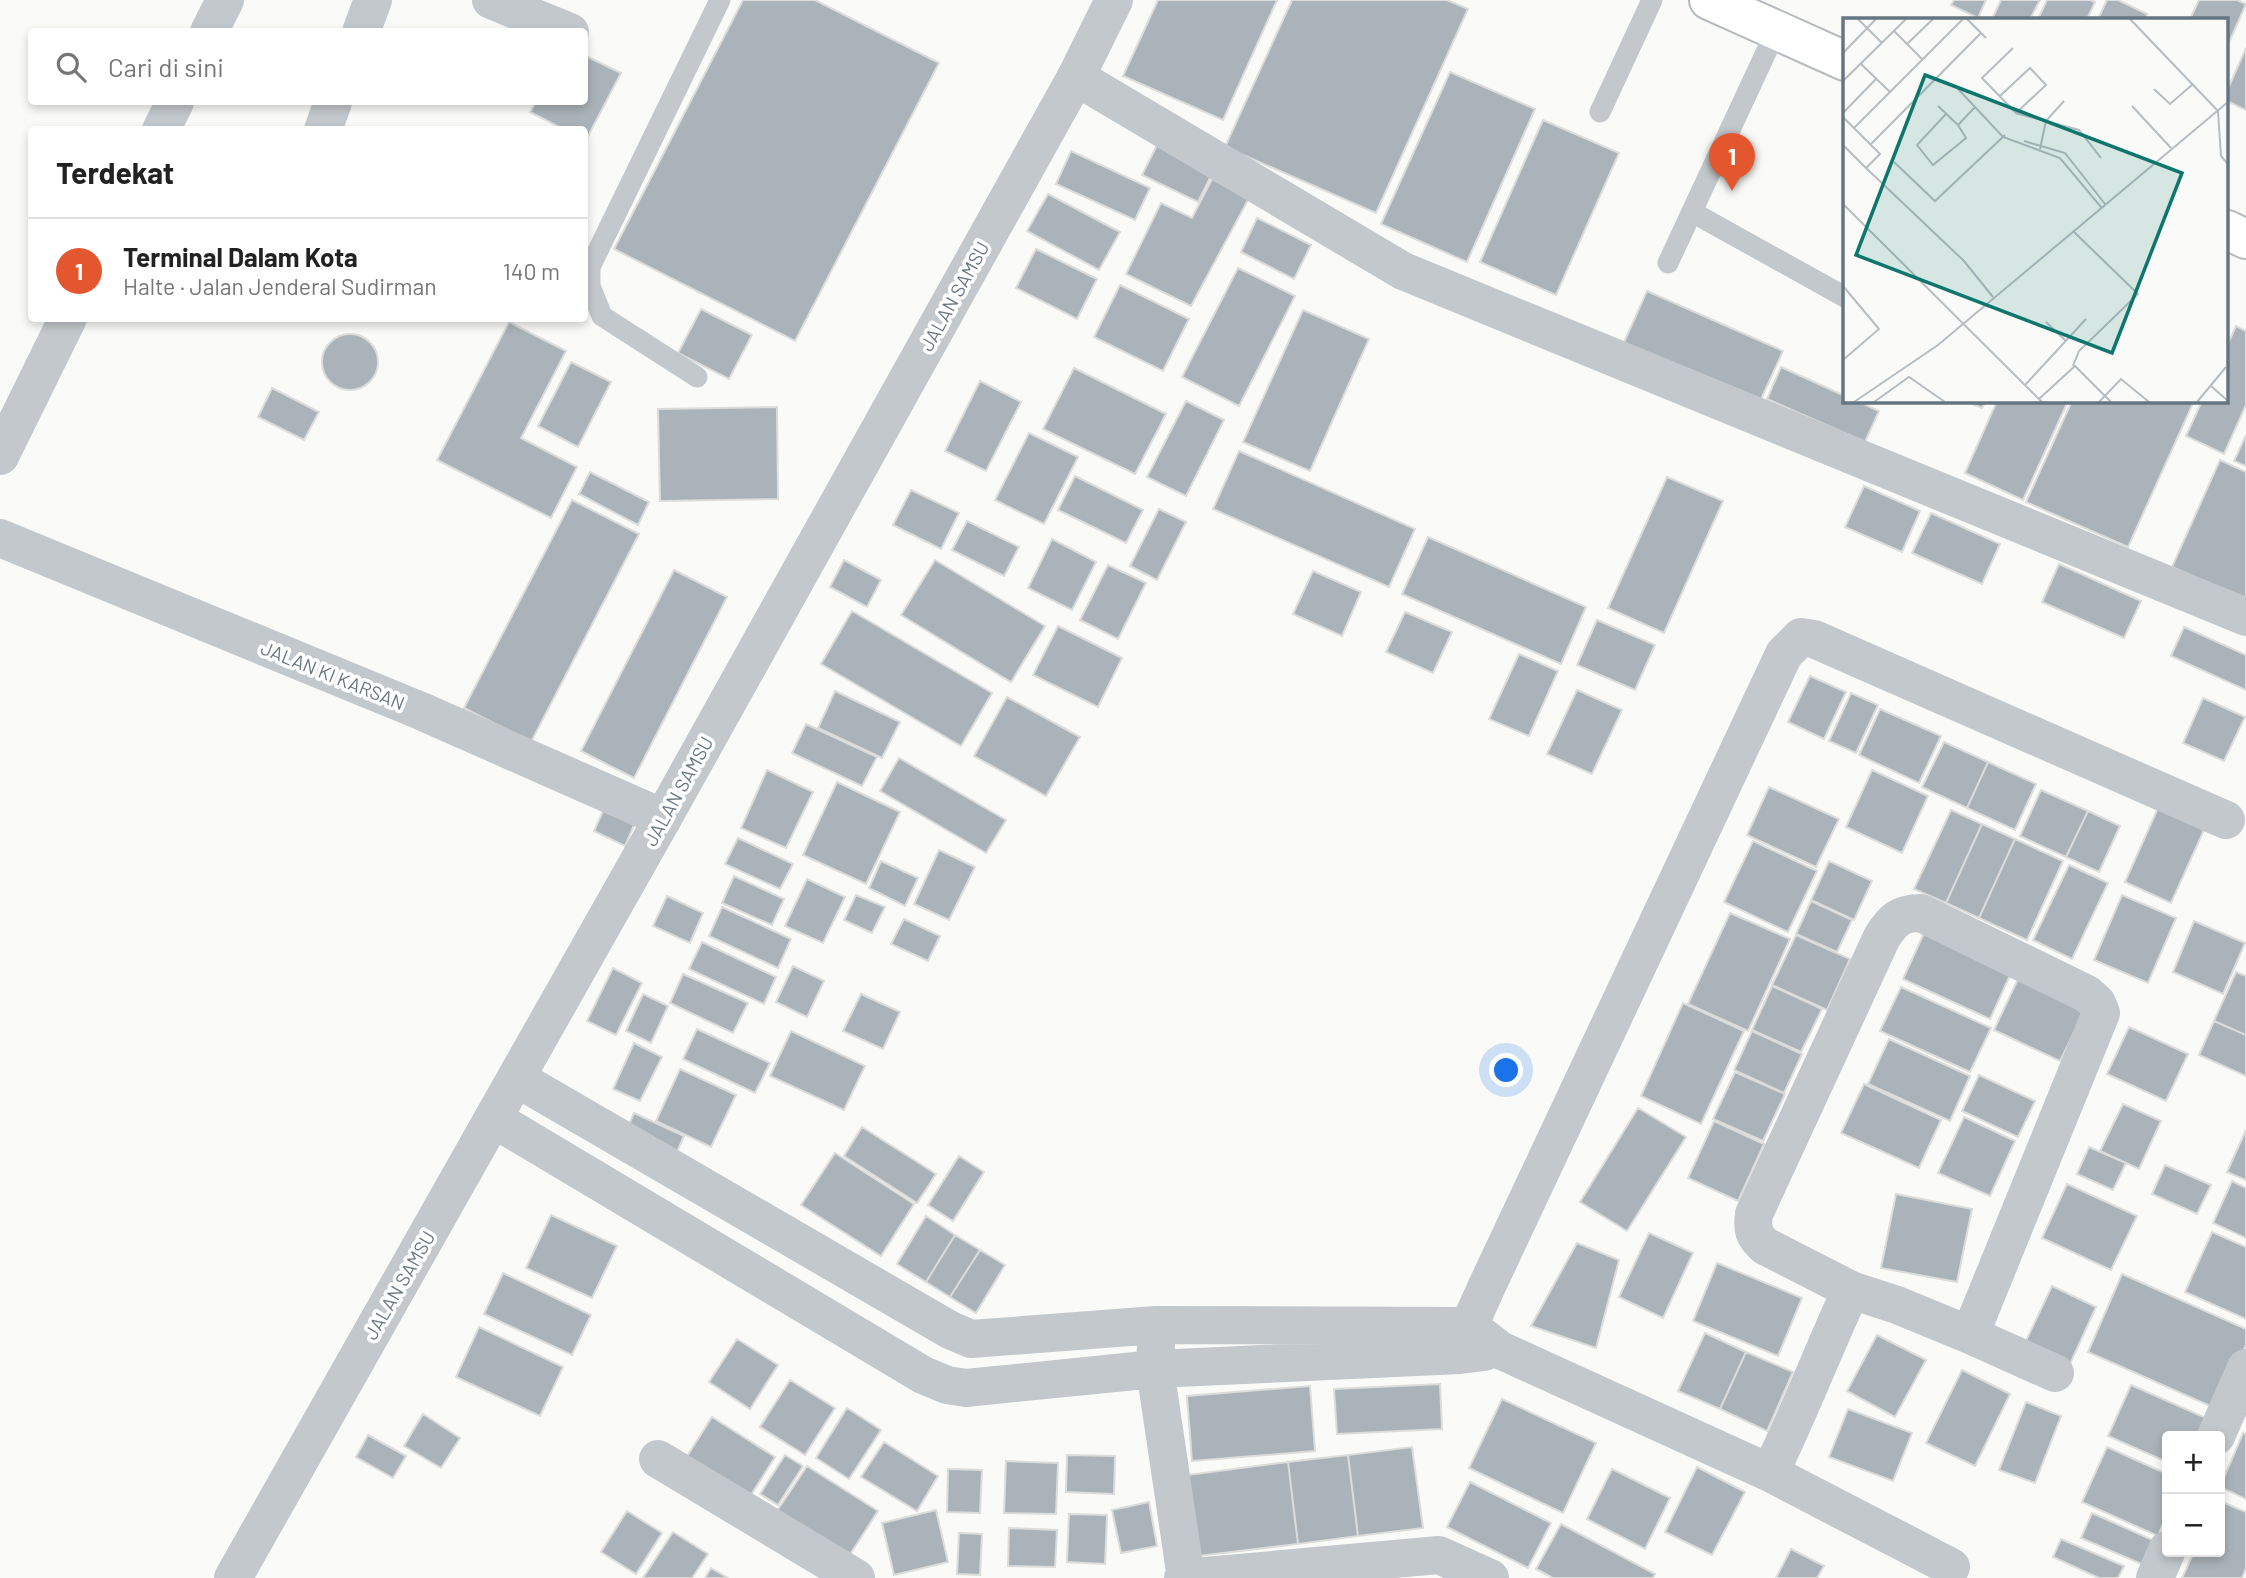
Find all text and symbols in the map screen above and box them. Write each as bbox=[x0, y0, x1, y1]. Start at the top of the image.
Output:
inset map bbox=[1843, 18, 2228, 402]
search box bbox=[28, 28, 588, 105]
icon: search bbox=[52, 48, 90, 86]
text: Cari di sini bbox=[108, 51, 224, 82]
pin: 1 bbox=[1709, 133, 1755, 191]
text: Terdekat bbox=[56, 154, 174, 190]
street label: JALAN SAMSU bbox=[914, 237, 994, 355]
text: Terminal Dalam Kota bbox=[123, 241, 358, 272]
text: 1 bbox=[75, 257, 83, 285]
text: 140 m bbox=[503, 257, 560, 285]
text: Halte · Jalan Jenderal Sudirman bbox=[123, 272, 437, 300]
street label: JALAN KI KARSAN bbox=[258, 636, 408, 714]
street label: JALAN SAMSU bbox=[638, 732, 718, 850]
your location bbox=[1489, 1053, 1523, 1087]
street label: JALAN SAMSU bbox=[359, 1227, 439, 1343]
map controls bbox=[2162, 1431, 2225, 1557]
button: + bbox=[2162, 1431, 2225, 1494]
button: − bbox=[2162, 1494, 2225, 1557]

